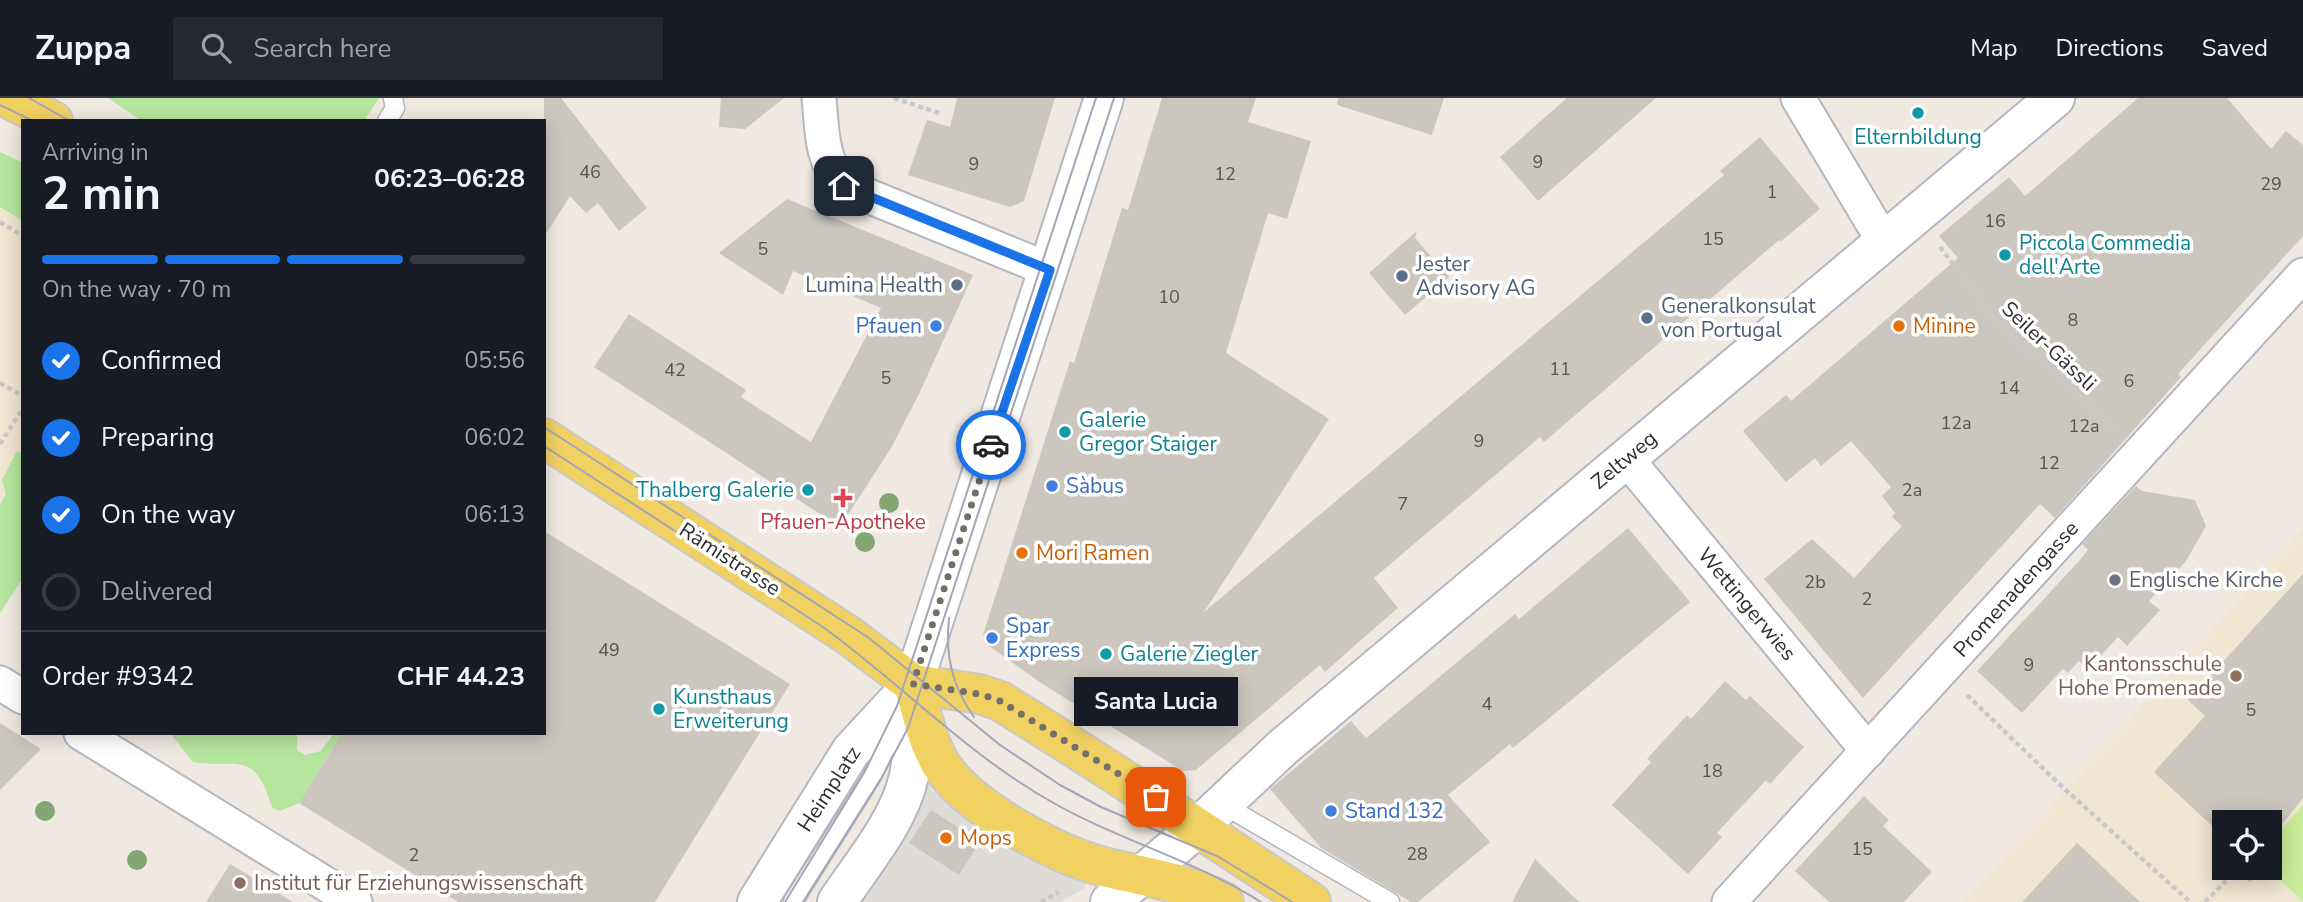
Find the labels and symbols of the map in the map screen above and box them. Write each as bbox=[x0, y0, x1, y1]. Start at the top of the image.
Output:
marker: Elternbildung bbox=[1910, 105, 1926, 121]
place label: Elternbildung bbox=[1854, 123, 1982, 151]
house number: 9 bbox=[1533, 150, 1543, 174]
house number: 9 bbox=[969, 152, 979, 176]
pin bbox=[814, 156, 874, 216]
house number: 46 bbox=[579, 160, 601, 184]
house number: 12 bbox=[1214, 162, 1236, 186]
house number: 29 bbox=[2260, 172, 2282, 196]
house number: 1 bbox=[1767, 180, 1777, 204]
house number: 16 bbox=[1984, 209, 2006, 233]
house number: 15 bbox=[1702, 227, 1724, 251]
place label: Piccola Commedia dell'Arte bbox=[2019, 229, 2191, 281]
house number: 5 bbox=[758, 237, 768, 261]
marker: Piccola Commedia dell'Arte bbox=[1997, 247, 2013, 263]
place label: Jester Advisory AG bbox=[1415, 250, 1536, 302]
marker: Jester Advisory AG bbox=[1394, 268, 1410, 284]
place label: Lumina Health bbox=[805, 271, 943, 299]
marker: Lumina Health bbox=[949, 277, 965, 293]
house number: 10 bbox=[1158, 285, 1180, 309]
place label: Generalkonsulat von Portugal bbox=[1661, 292, 1816, 344]
street label: Seiler-Gässli bbox=[1996, 295, 2102, 397]
house number: 8 bbox=[2068, 308, 2078, 332]
marker: Generalkonsulat von Portugal bbox=[1639, 310, 1655, 326]
place label: Pfauen bbox=[856, 312, 922, 340]
place label: Minine bbox=[1913, 312, 1976, 340]
marker: Pfauen bbox=[928, 318, 944, 334]
marker: Minine bbox=[1891, 318, 1907, 334]
house number: 11 bbox=[1549, 357, 1571, 381]
house number: 42 bbox=[664, 358, 686, 382]
house number: 5 bbox=[881, 366, 891, 390]
house number: 6 bbox=[2124, 369, 2134, 393]
house number: 14 bbox=[1998, 376, 2020, 400]
place label: Galerie Gregor Staiger bbox=[1079, 406, 1217, 458]
courier bbox=[956, 410, 1026, 480]
house number: 12a bbox=[1940, 411, 1972, 435]
house number: 12a bbox=[2068, 414, 2100, 438]
marker: Galerie Gregor Staiger bbox=[1057, 424, 1073, 440]
street label: Zeltweg bbox=[1585, 424, 1663, 496]
house number: 9 bbox=[1474, 429, 1484, 453]
house number: 12 bbox=[2038, 451, 2060, 475]
place label: Sàbus bbox=[1066, 472, 1124, 500]
place label: Thalberg Galerie bbox=[636, 476, 794, 504]
marker: Sàbus bbox=[1044, 478, 1060, 494]
house number: 2a bbox=[1902, 478, 1922, 502]
marker: Thalberg Galerie bbox=[800, 482, 816, 498]
marker: Pfauen-Apotheke bbox=[835, 490, 851, 506]
house number: 7 bbox=[1398, 492, 1408, 516]
place label: Pfauen-Apotheke bbox=[760, 508, 926, 536]
street label: Promenadengasse bbox=[1947, 515, 2085, 663]
street label: Rämistrasse bbox=[674, 516, 786, 602]
place label: Mori Ramen bbox=[1036, 539, 1150, 567]
street label: Wettingerwies bbox=[1691, 541, 1803, 667]
marker: Mori Ramen bbox=[1014, 545, 1030, 561]
place label: Englische Kirche bbox=[2129, 566, 2283, 594]
house number: 2b bbox=[1804, 570, 1826, 594]
marker: Englische Kirche bbox=[2107, 572, 2123, 588]
house number: 2 bbox=[1862, 587, 1872, 611]
place label: Spar Express bbox=[1006, 612, 1080, 664]
marker: Spar Express bbox=[984, 630, 1000, 646]
house number: 49 bbox=[598, 638, 620, 662]
place label: Galerie Ziegler bbox=[1120, 640, 1259, 668]
marker: Galerie Ziegler bbox=[1098, 646, 1114, 662]
place label: Kantonsschule Hohe Promenade bbox=[2058, 650, 2222, 702]
house number: 9 bbox=[2024, 653, 2034, 677]
marker: Kantonsschule Hohe Promenade bbox=[2228, 668, 2244, 684]
callout: Santa Lucia bbox=[1074, 678, 1238, 727]
place label: Kunsthaus Erweiterung bbox=[673, 683, 789, 735]
house number: 4 bbox=[1482, 692, 1493, 716]
house number: 5 bbox=[2246, 698, 2256, 722]
marker: Kunsthaus Erweiterung bbox=[651, 701, 667, 717]
street label: Heimplatz bbox=[791, 741, 867, 837]
house number: 18 bbox=[1701, 759, 1723, 783]
pin bbox=[1126, 767, 1186, 827]
place label: Stand 132 bbox=[1345, 797, 1444, 825]
marker: Stand 132 bbox=[1323, 803, 1339, 819]
place label: Mops bbox=[960, 824, 1012, 852]
marker: Mops bbox=[938, 830, 954, 846]
house number: 15 bbox=[1851, 837, 1873, 861]
house number: 28 bbox=[1406, 842, 1428, 866]
house number: 2 bbox=[409, 843, 419, 867]
place label: Institut für Erziehungswissenschaft bbox=[254, 869, 584, 897]
marker: Institut für Erziehungswissenschaft bbox=[232, 875, 248, 891]

